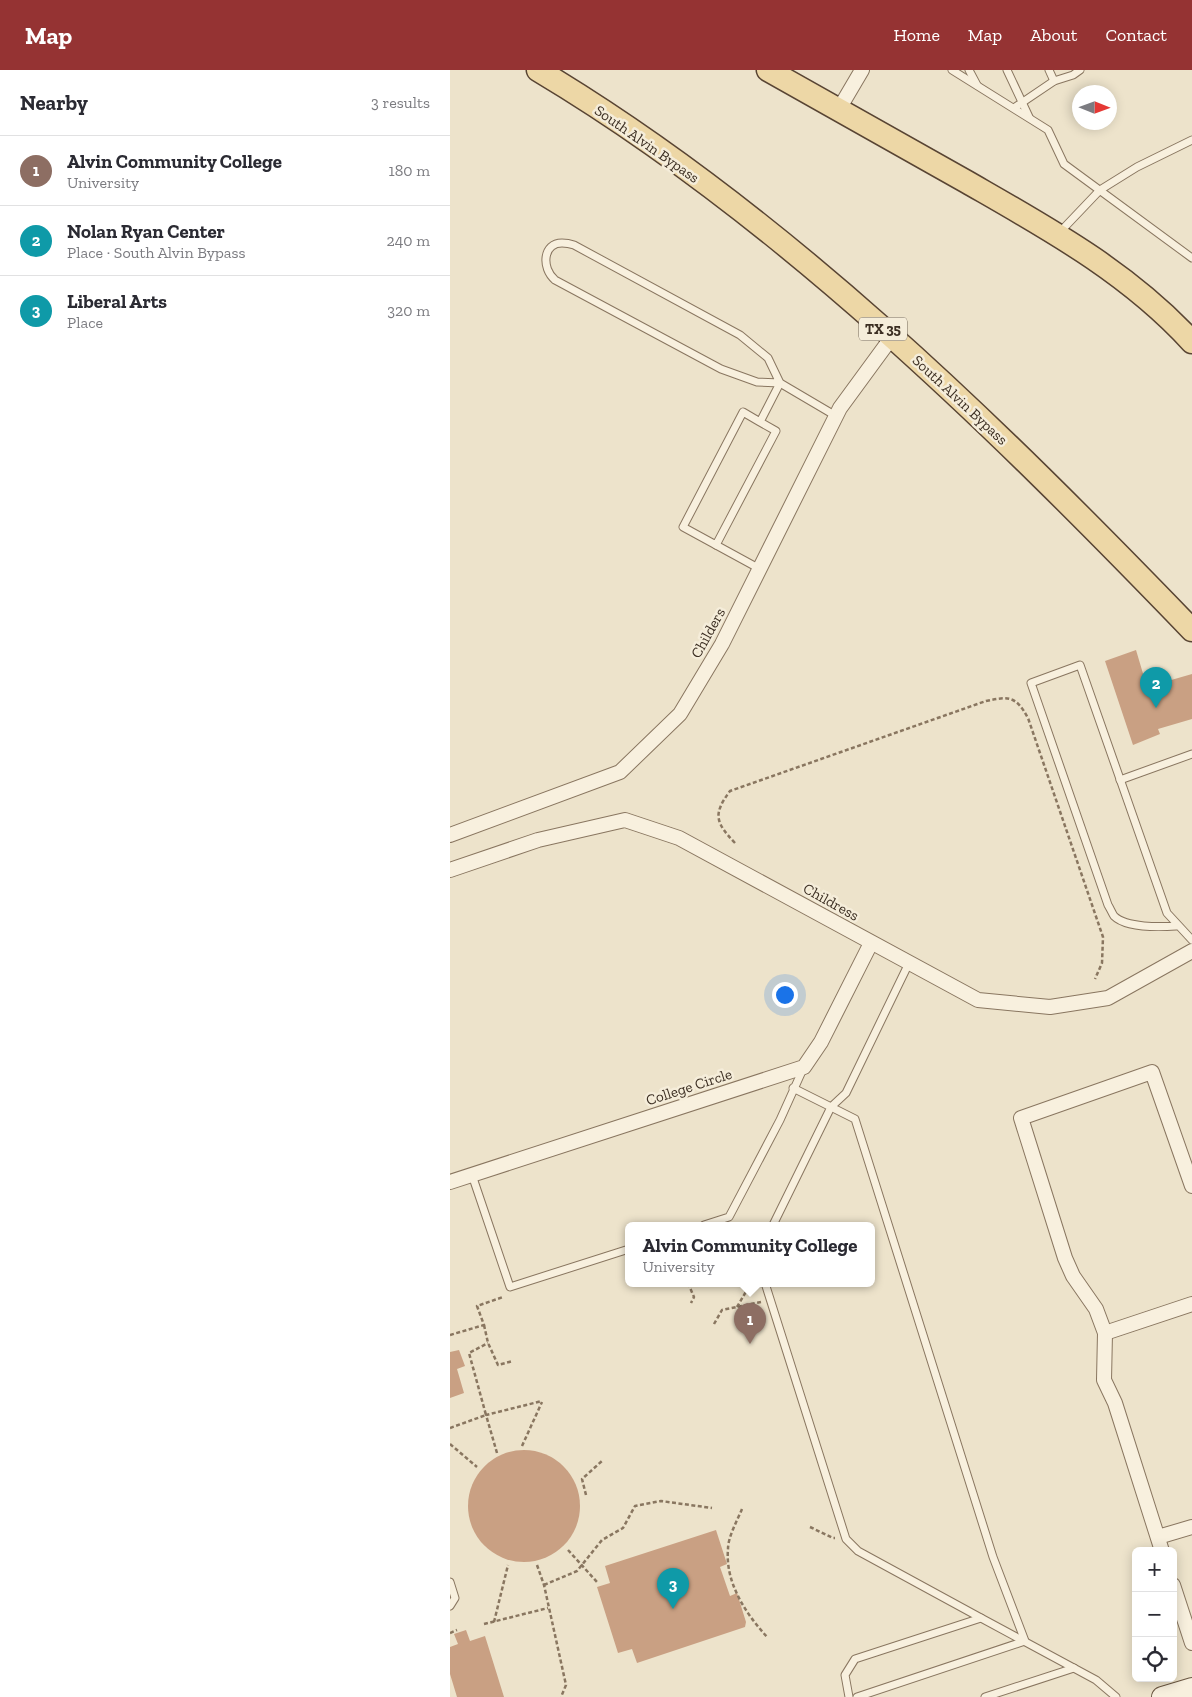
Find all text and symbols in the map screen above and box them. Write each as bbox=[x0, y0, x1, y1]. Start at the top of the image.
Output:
text: Map bbox=[25, 21, 72, 50]
text: Home bbox=[893, 24, 940, 46]
text: Map bbox=[968, 24, 1002, 46]
text: About bbox=[1030, 24, 1077, 46]
text: Contact bbox=[1105, 24, 1167, 46]
north arrow bbox=[1072, 85, 1117, 130]
text: Nearby bbox=[20, 90, 88, 115]
text: 3 results bbox=[371, 93, 430, 112]
street label: South Alvin Bypass bbox=[591, 101, 703, 187]
text: Alvin Community College bbox=[67, 150, 282, 173]
text: 1 bbox=[33, 161, 39, 180]
text: 180 m bbox=[389, 161, 430, 180]
text: University bbox=[67, 173, 139, 192]
text: Nolan Ryan Center bbox=[67, 220, 225, 243]
text: 2 bbox=[32, 231, 40, 250]
text: 240 m bbox=[386, 231, 430, 250]
text: Place · South Alvin Bypass bbox=[67, 243, 246, 262]
text: Liberal Arts bbox=[67, 290, 167, 313]
text: 3 bbox=[32, 301, 40, 320]
text: 320 m bbox=[387, 301, 430, 320]
text: Place bbox=[67, 313, 103, 332]
road number: TX 35 bbox=[859, 318, 907, 340]
street label: South Alvin Bypass bbox=[909, 351, 1011, 449]
street label: Childers bbox=[687, 605, 729, 661]
pin: 2 bbox=[1140, 667, 1172, 708]
street label: Childress bbox=[800, 879, 862, 925]
your location bbox=[772, 982, 798, 1008]
street label: College Circle bbox=[644, 1065, 734, 1109]
popup bbox=[625, 1222, 875, 1287]
text: Alvin Community College bbox=[642, 1234, 858, 1257]
text: University bbox=[642, 1257, 715, 1276]
pin: 1 bbox=[734, 1303, 766, 1344]
map controls bbox=[1132, 1547, 1177, 1682]
button: + bbox=[1132, 1547, 1177, 1592]
pin: 3 bbox=[657, 1568, 689, 1609]
button: − bbox=[1132, 1592, 1177, 1637]
button: locate bbox=[1132, 1637, 1177, 1682]

